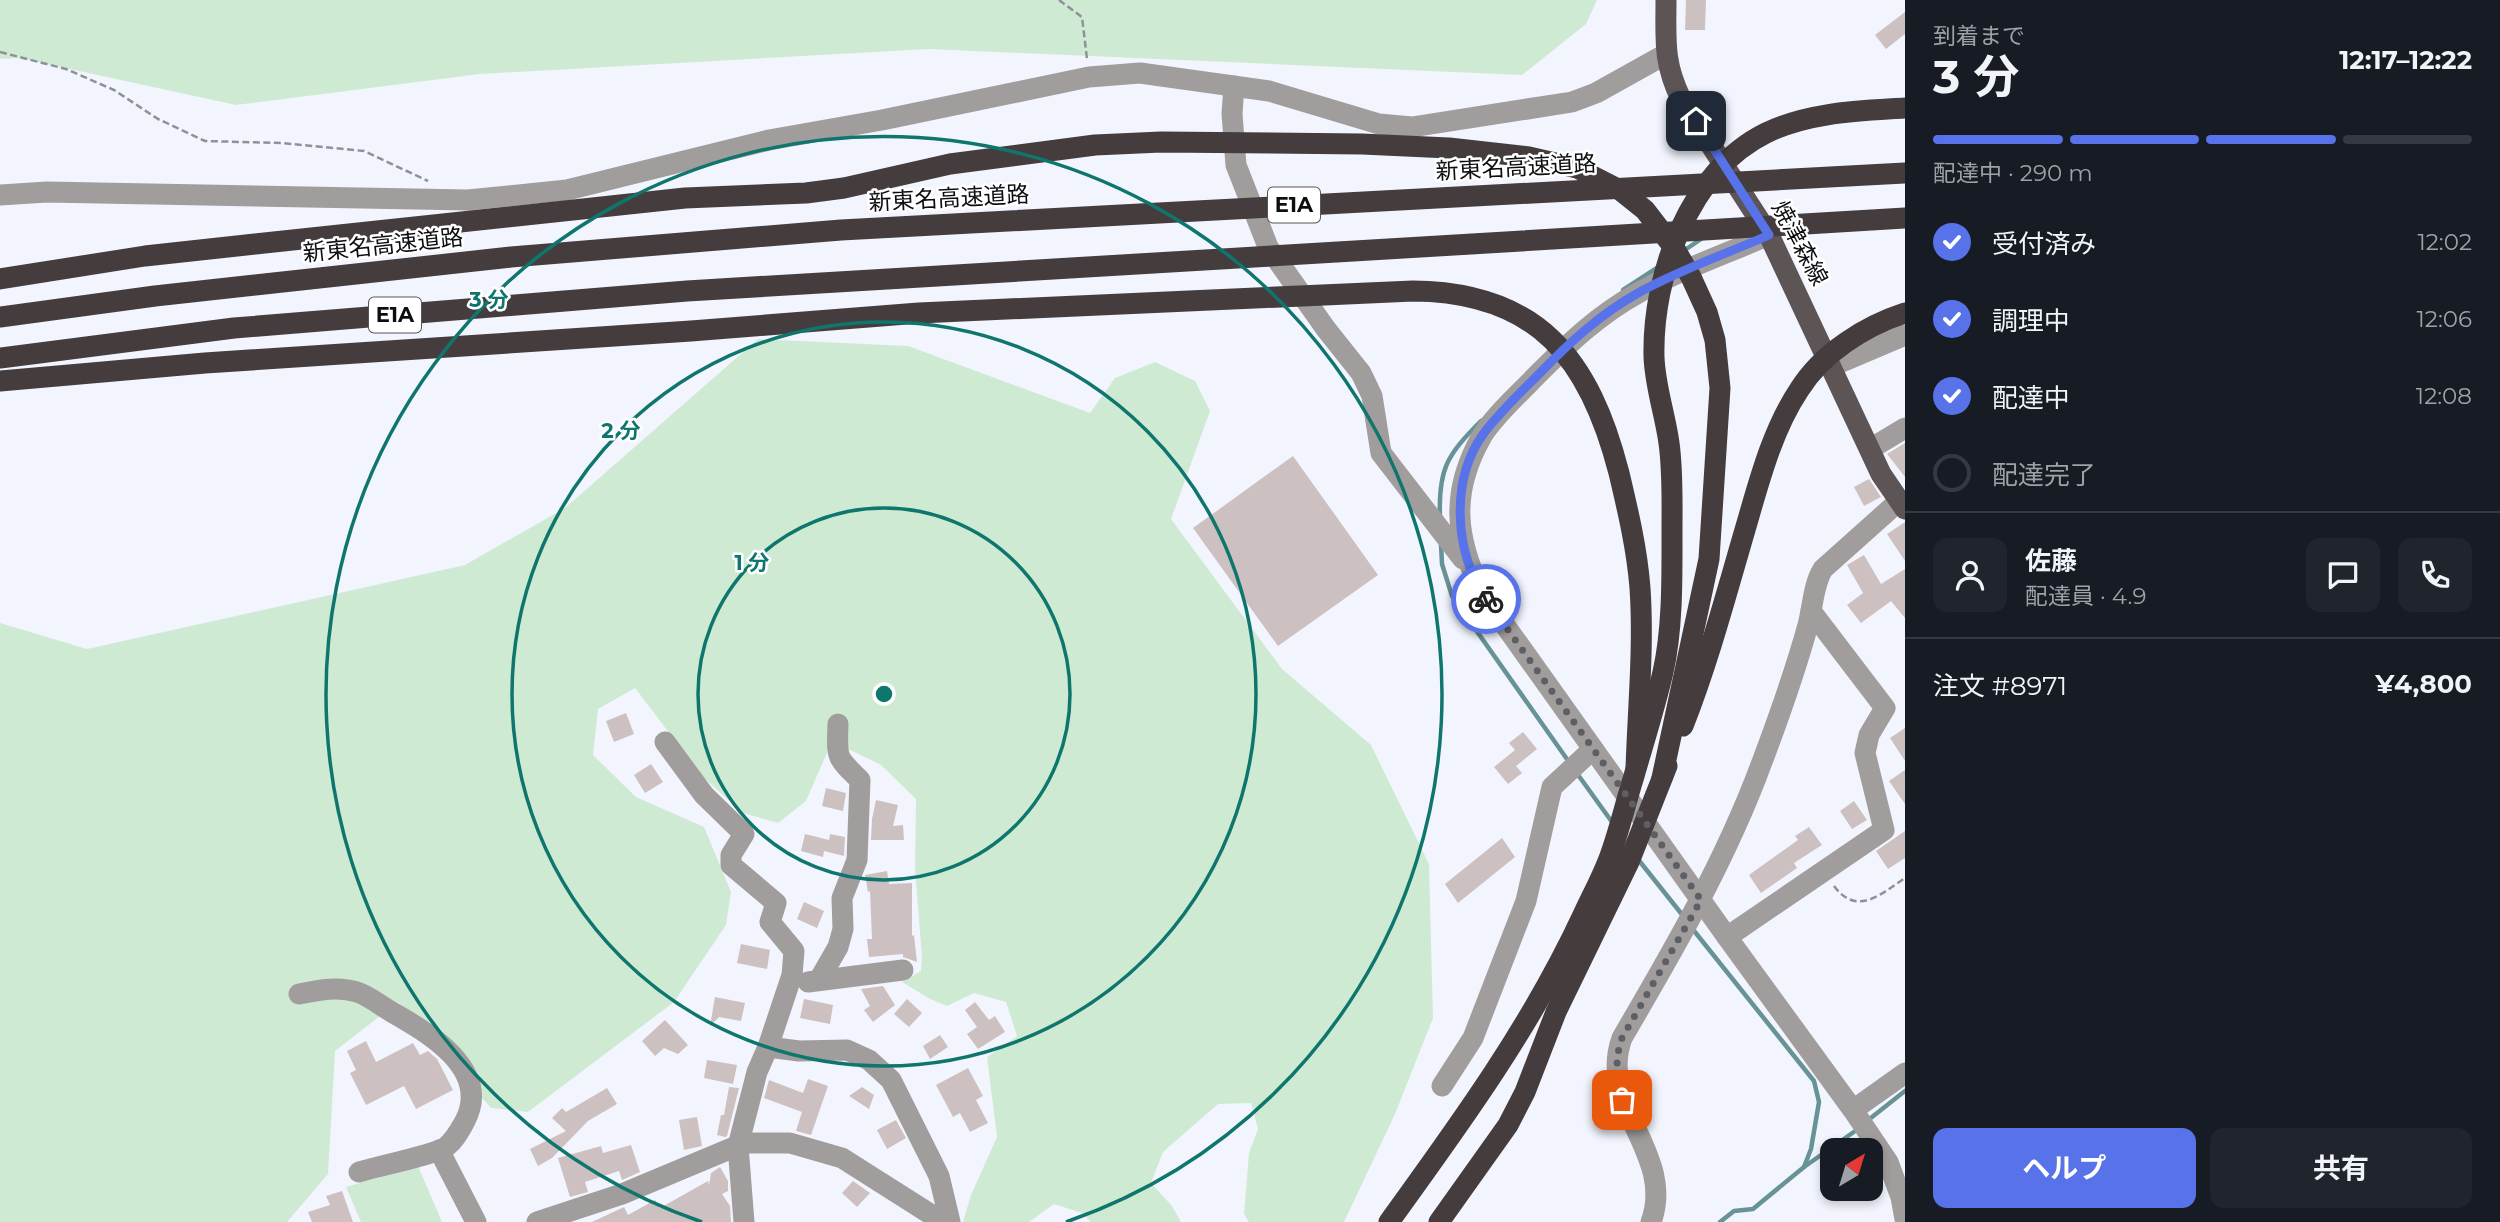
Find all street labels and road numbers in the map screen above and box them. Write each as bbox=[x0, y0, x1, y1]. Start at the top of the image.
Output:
street label: 新東名高速道路 bbox=[1435, 149, 1597, 185]
street label: 新東名高速道路 bbox=[868, 180, 1030, 216]
road number: E1A bbox=[1268, 188, 1320, 222]
street label: 焼津森線 bbox=[1766, 196, 1834, 290]
street label: 新東名高速道路 bbox=[301, 223, 465, 267]
road number: E1A bbox=[369, 298, 421, 332]

